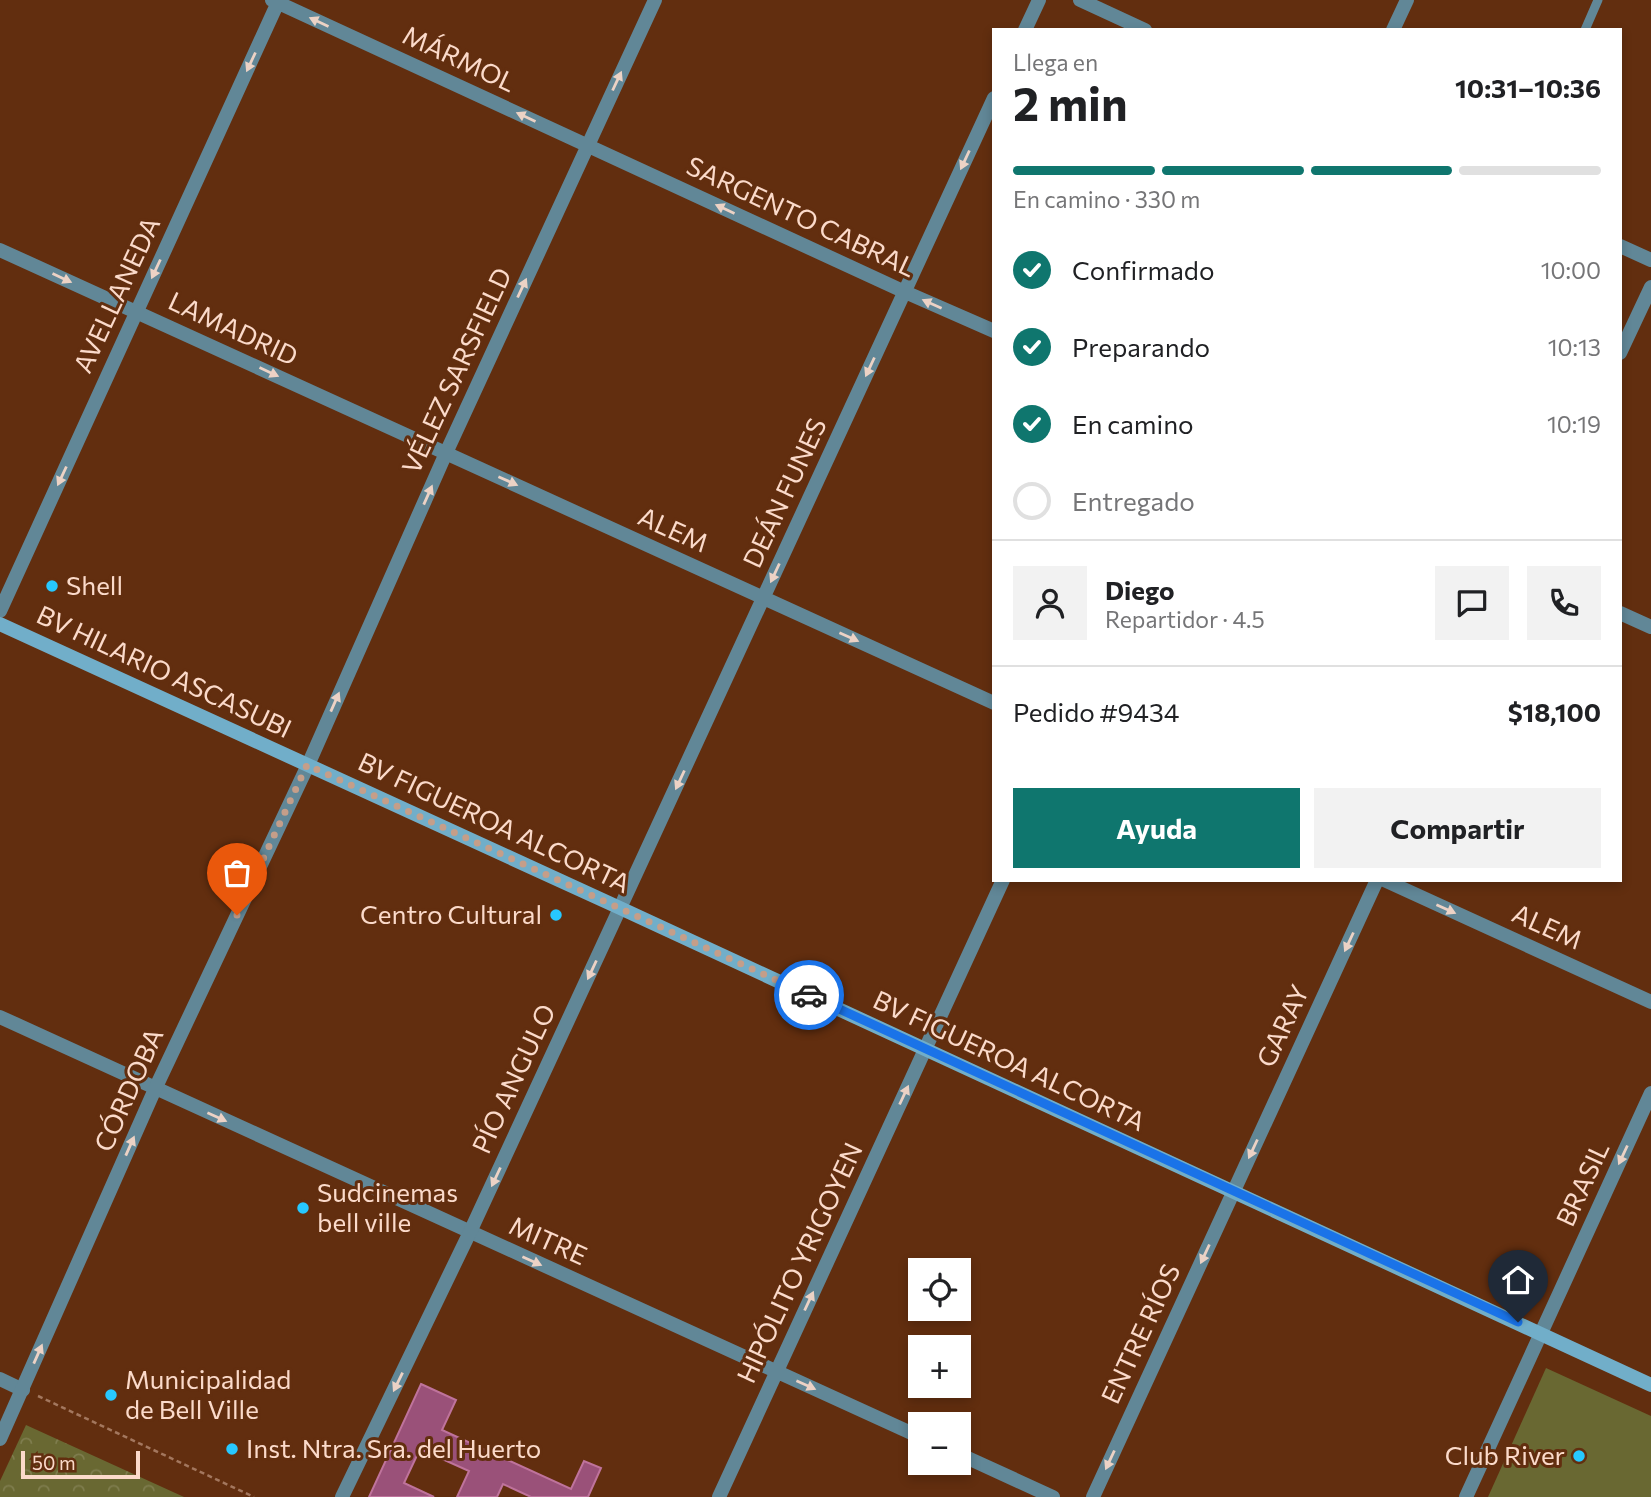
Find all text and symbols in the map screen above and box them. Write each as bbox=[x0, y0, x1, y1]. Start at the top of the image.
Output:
one-way arrow bbox=[309, 16, 329, 27]
street label: MÁRMOL bbox=[398, 18, 521, 97]
text: Llega en bbox=[1013, 48, 1098, 76]
one-way arrow bbox=[245, 52, 257, 72]
one-way arrow bbox=[612, 71, 623, 91]
text: 10:31–10:36 bbox=[1455, 72, 1601, 103]
text: 2 min bbox=[1013, 74, 1128, 130]
one-way arrow bbox=[516, 111, 536, 123]
street label: SARGENTO CABRAL bbox=[682, 149, 921, 282]
one-way arrow bbox=[960, 150, 971, 170]
text: En camino · 330 m bbox=[1013, 185, 1200, 213]
one-way arrow bbox=[715, 203, 735, 215]
street label: AVELLANEDA bbox=[66, 211, 165, 377]
icon: check bbox=[1013, 251, 1051, 289]
text: Confirmado bbox=[1072, 254, 1214, 285]
text: 10:00 bbox=[1541, 256, 1601, 284]
one-way arrow bbox=[150, 259, 162, 279]
street label: VÉLEZ SARSFIELD bbox=[394, 263, 517, 478]
one-way arrow bbox=[52, 272, 72, 284]
one-way arrow bbox=[516, 278, 528, 298]
street label: LAMADRID bbox=[164, 284, 303, 371]
one-way arrow bbox=[921, 298, 942, 309]
icon: check bbox=[1013, 328, 1051, 366]
text: Preparando bbox=[1072, 331, 1210, 362]
text: 10:13 bbox=[1548, 333, 1601, 361]
one-way arrow bbox=[864, 356, 875, 377]
one-way arrow bbox=[259, 367, 279, 378]
icon: check bbox=[1013, 405, 1051, 443]
text: En camino bbox=[1072, 408, 1194, 439]
text: 10:19 bbox=[1547, 410, 1601, 438]
street label: DEÁN FUNES bbox=[736, 413, 832, 572]
one-way arrow bbox=[56, 466, 68, 486]
one-way arrow bbox=[498, 476, 518, 487]
one-way arrow bbox=[423, 484, 434, 505]
text: Entregado bbox=[1072, 485, 1195, 516]
street label: ALEM bbox=[634, 500, 713, 558]
one-way arrow bbox=[769, 563, 781, 583]
button: person bbox=[1013, 566, 1087, 640]
button: chat bbox=[1435, 566, 1509, 640]
button: phone bbox=[1527, 566, 1601, 640]
place label: Shell bbox=[66, 569, 123, 600]
text: Diego bbox=[1105, 574, 1175, 605]
marker: Shell bbox=[44, 578, 60, 594]
street label: BV HILARIO ASCASUBI bbox=[32, 598, 297, 743]
text: Repartidor · 4.5 bbox=[1105, 605, 1265, 633]
one-way arrow bbox=[839, 631, 859, 643]
one-way arrow bbox=[330, 692, 341, 713]
text: Pedido #9434 bbox=[1013, 696, 1179, 727]
text: $18,100 bbox=[1508, 696, 1601, 727]
street label: BV FIGUEROA ALCORTA bbox=[354, 745, 635, 898]
one-way arrow bbox=[674, 770, 685, 790]
button: Ayuda bbox=[1013, 788, 1300, 868]
button: Compartir bbox=[1314, 788, 1601, 868]
pin bbox=[207, 843, 267, 915]
icon: bag bbox=[218, 854, 256, 892]
street label: ALEM bbox=[1508, 897, 1587, 955]
place label: Centro Cultural bbox=[360, 898, 542, 929]
one-way arrow bbox=[1436, 903, 1456, 914]
marker: Centro Cultural bbox=[548, 907, 564, 923]
one-way arrow bbox=[1343, 932, 1355, 952]
one-way arrow bbox=[586, 960, 598, 980]
courier bbox=[774, 960, 844, 1030]
icon: car bbox=[790, 976, 828, 1014]
street label: GARAY bbox=[1249, 979, 1314, 1071]
street label: BV FIGUEROA ALCORTA bbox=[869, 983, 1150, 1136]
street label: PÍO ANGULO bbox=[465, 999, 561, 1158]
street label: CÓRDOBA bbox=[87, 1023, 169, 1156]
one-way arrow bbox=[898, 1085, 910, 1105]
one-way arrow bbox=[207, 1112, 228, 1123]
one-way arrow bbox=[124, 1136, 136, 1156]
street label: BRASIL bbox=[1549, 1136, 1615, 1230]
street label: HIPÓLITO YRIGOYEN bbox=[729, 1137, 868, 1387]
one-way arrow bbox=[1248, 1139, 1259, 1159]
one-way arrow bbox=[1617, 1145, 1628, 1166]
one-way arrow bbox=[490, 1166, 501, 1187]
place label: Sudcinemas bell ville bbox=[317, 1176, 458, 1237]
marker: Sudcinemas bell ville bbox=[295, 1200, 311, 1216]
street label: MITRE bbox=[505, 1209, 592, 1270]
one-way arrow bbox=[1199, 1244, 1211, 1264]
pin bbox=[1488, 1250, 1548, 1322]
one-way arrow bbox=[522, 1256, 543, 1267]
map controls bbox=[908, 1258, 971, 1475]
button: locate bbox=[908, 1258, 971, 1321]
street label: ENTRE RÍOS bbox=[1094, 1259, 1186, 1408]
icon: home bbox=[1499, 1261, 1537, 1299]
one-way arrow bbox=[804, 1291, 815, 1312]
button: + bbox=[908, 1335, 971, 1398]
one-way arrow bbox=[32, 1344, 44, 1364]
place label: Municipalidad de Bell Ville bbox=[125, 1363, 291, 1424]
one-way arrow bbox=[392, 1372, 404, 1392]
one-way arrow bbox=[796, 1380, 817, 1391]
marker: Municipalidad de Bell Ville bbox=[103, 1387, 119, 1403]
button: − bbox=[908, 1412, 971, 1475]
place label: Inst. Ntra. Sra. del Huerto bbox=[246, 1432, 541, 1463]
place label: Club River bbox=[1445, 1439, 1565, 1470]
marker: Inst. Ntra. Sra. del Huerto bbox=[224, 1441, 240, 1457]
scale bar bbox=[21, 1448, 140, 1480]
marker: Club River bbox=[1571, 1448, 1587, 1464]
one-way arrow bbox=[1104, 1450, 1115, 1471]
text: 50 m bbox=[32, 1451, 76, 1474]

